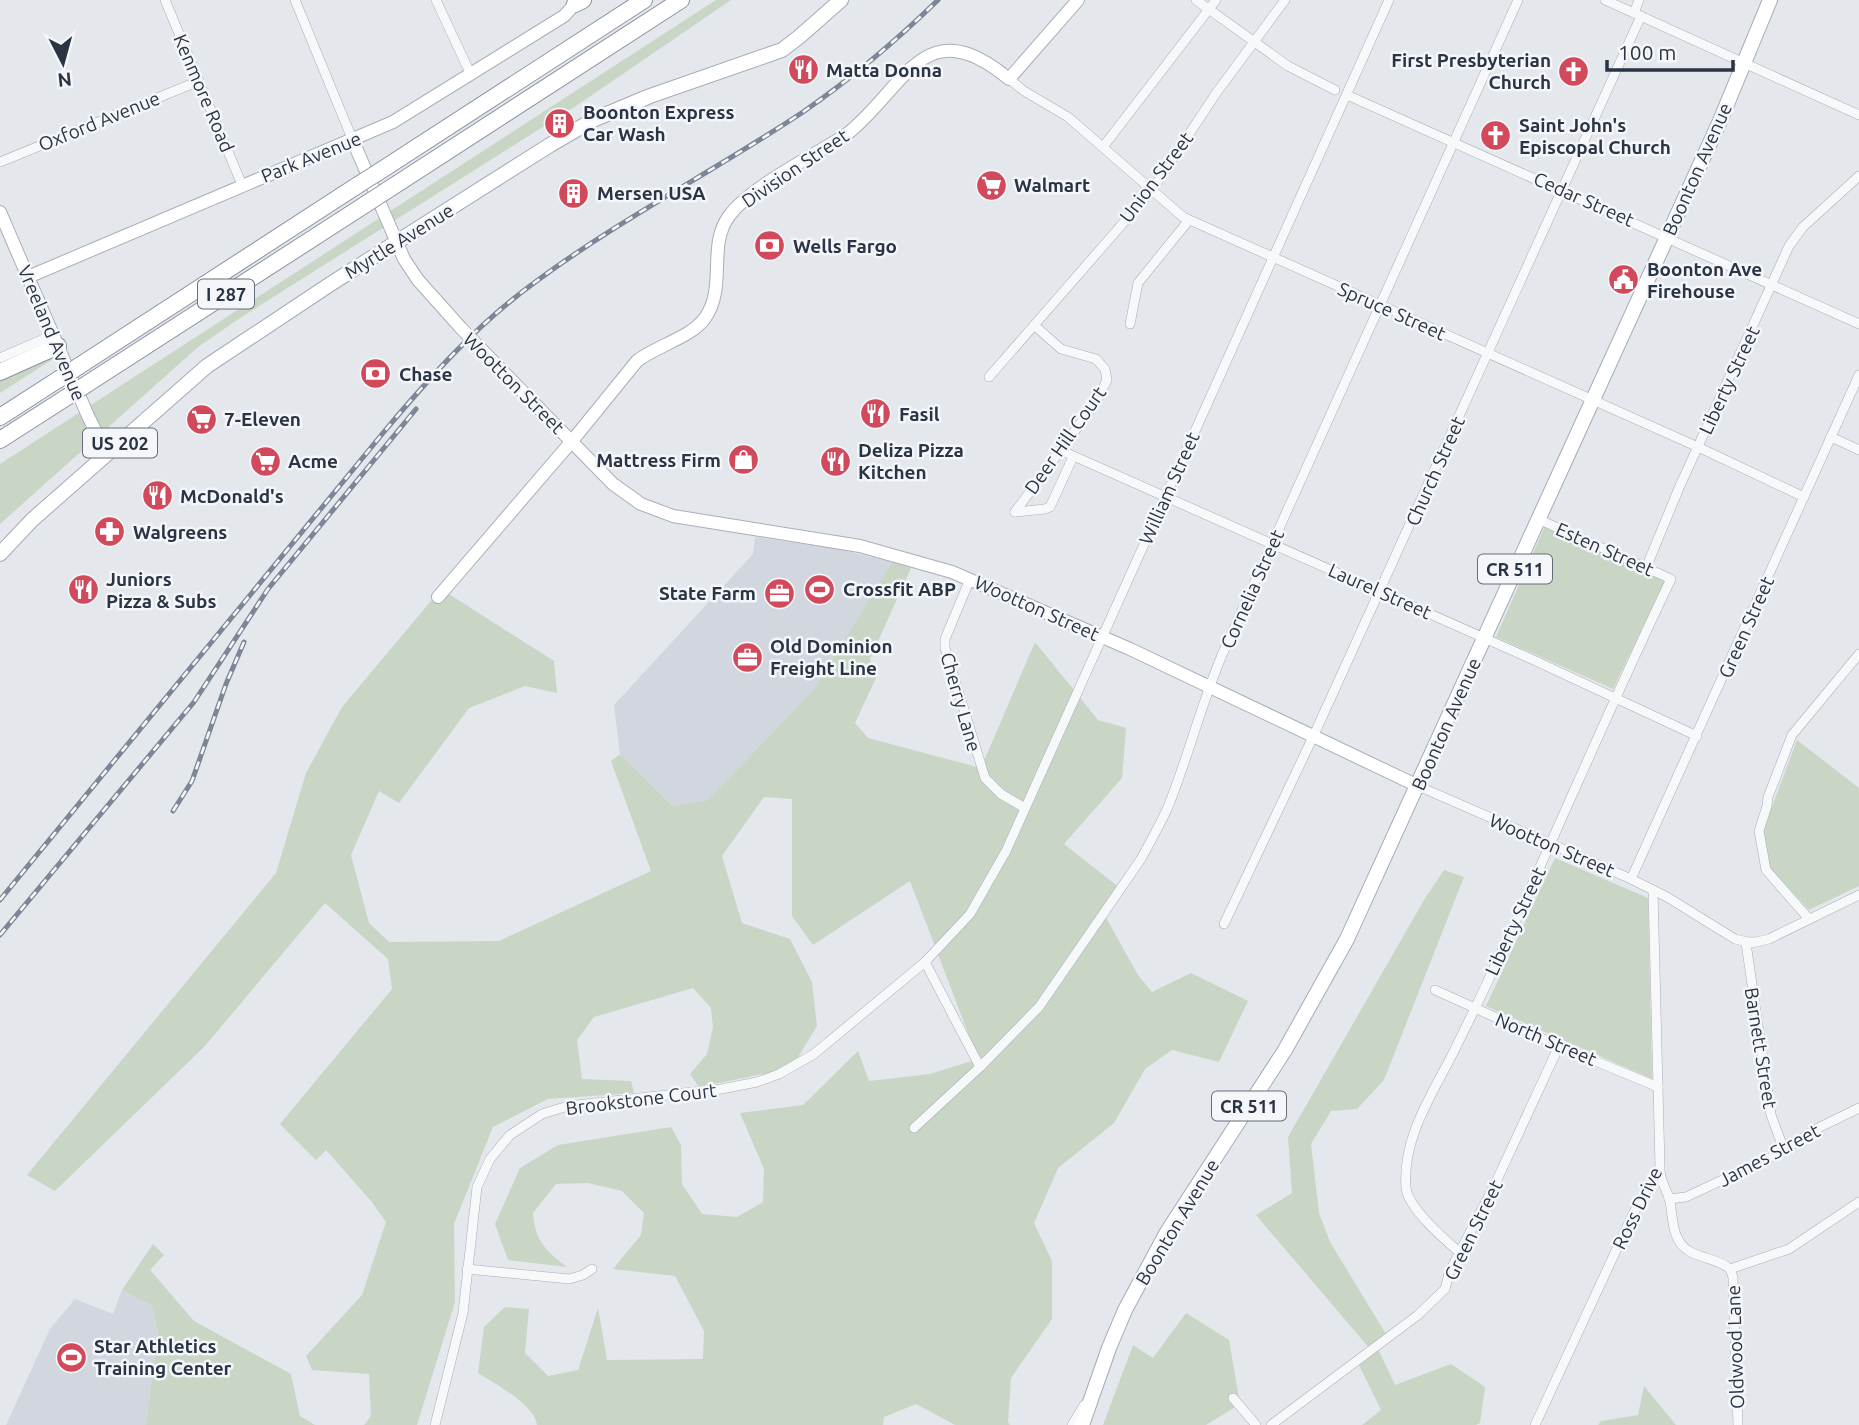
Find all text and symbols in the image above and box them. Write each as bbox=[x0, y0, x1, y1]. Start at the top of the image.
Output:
north arrow bbox=[28, 28, 98, 98]
scale bar bbox=[1607, 28, 1733, 72]
street label: Kenmore Road bbox=[169, 31, 239, 155]
text: 100 m bbox=[1618, 40, 1676, 64]
place label: First Presbyterian Church bbox=[1391, 49, 1551, 93]
restaurant icon: Matta Donna bbox=[786, 53, 820, 87]
church icon: First Presbyterian Church bbox=[1557, 54, 1591, 88]
place label: Matta Donna bbox=[826, 59, 942, 81]
text: N bbox=[57, 68, 73, 92]
street label: Oxford Avenue bbox=[35, 87, 163, 155]
street label: Boonton Avenue bbox=[1658, 99, 1736, 239]
place label: Boonton Express Car Wash bbox=[583, 101, 734, 145]
building icon: Boonton Express Car Wash bbox=[543, 106, 577, 140]
place label: Saint John's Episcopal Church bbox=[1519, 114, 1671, 158]
church icon: Saint John's Episcopal Church bbox=[1479, 119, 1513, 153]
street label: Division Street bbox=[737, 124, 853, 212]
street label: Park Avenue bbox=[258, 127, 364, 187]
street label: Union Street bbox=[1115, 127, 1198, 227]
street label: Cedar Street bbox=[1530, 167, 1638, 231]
supermarket icon: Walmart bbox=[974, 168, 1008, 202]
place label: Walmart bbox=[1014, 174, 1090, 196]
building icon: Mersen USA bbox=[557, 176, 591, 210]
place label: Mersen USA bbox=[597, 182, 706, 204]
street label: Myrtle Avenue bbox=[341, 199, 457, 283]
bank icon: Wells Fargo bbox=[753, 229, 787, 263]
place label: Wells Fargo bbox=[793, 235, 897, 257]
place label: Boonton Ave Firehouse bbox=[1647, 258, 1762, 302]
street label: Vreeland Avenue bbox=[14, 262, 90, 404]
public building icon: Boonton Ave Firehouse bbox=[1607, 263, 1641, 297]
street label: Spruce Street bbox=[1335, 277, 1450, 345]
road number: I 287 bbox=[198, 280, 254, 308]
street label: Liberty Street bbox=[1694, 322, 1764, 438]
street label: Wootton Street bbox=[459, 328, 569, 438]
bank icon: Chase bbox=[359, 357, 393, 391]
place label: Chase bbox=[399, 363, 453, 385]
street label: Deer Hill Court bbox=[1020, 381, 1111, 498]
restaurant icon: Fasil bbox=[859, 397, 893, 431]
supermarket icon: 7-Eleven bbox=[184, 402, 218, 436]
place label: Fasil bbox=[899, 403, 940, 425]
place label: 7-Eleven bbox=[224, 408, 301, 430]
street label: Church Street bbox=[1401, 412, 1469, 529]
road number: US 202 bbox=[83, 428, 157, 458]
street label: William Street bbox=[1134, 428, 1204, 548]
place label: Deliza Pizza Kitchen bbox=[858, 439, 964, 483]
shop icon: Mattress Firm bbox=[727, 443, 761, 477]
supermarket icon: Acme bbox=[248, 444, 282, 478]
restaurant icon: Deliza Pizza Kitchen bbox=[818, 444, 852, 478]
place label: Mattress Firm bbox=[596, 449, 721, 471]
place label: Acme bbox=[288, 450, 338, 472]
restaurant icon: McDonald's bbox=[140, 479, 174, 513]
place label: McDonald's bbox=[180, 485, 284, 507]
pharmacy icon: Walgreens bbox=[93, 515, 127, 549]
street label: Esten Street bbox=[1553, 518, 1658, 581]
place label: Walgreens bbox=[133, 521, 227, 543]
street label: Cornelia Street bbox=[1216, 526, 1288, 652]
road number: CR 511 bbox=[1478, 554, 1552, 584]
street label: Laurel Street bbox=[1325, 559, 1435, 624]
place label: Juniors Pizza & Subs bbox=[106, 568, 216, 612]
street label: Wootton Street bbox=[971, 571, 1103, 645]
sports icon: Crossfit ABP bbox=[803, 572, 837, 606]
street label: Green Street bbox=[1714, 572, 1778, 681]
restaurant icon: Juniors Pizza & Subs bbox=[66, 573, 100, 607]
office icon: State Farm bbox=[762, 576, 796, 610]
place label: Crossfit ABP bbox=[843, 578, 956, 600]
place label: State Farm bbox=[659, 582, 756, 604]
place label: Old Dominion Freight Line bbox=[770, 635, 893, 679]
office icon: Old Dominion Freight Line bbox=[730, 640, 764, 674]
street label: Cherry Lane bbox=[936, 650, 986, 754]
street label: Boonton Avenue bbox=[1407, 654, 1485, 794]
street label: Wootton Street bbox=[1486, 809, 1618, 881]
street label: Liberty Street bbox=[1480, 863, 1550, 979]
street label: Barnett Street bbox=[1741, 986, 1782, 1111]
street label: North Street bbox=[1492, 1008, 1600, 1070]
street label: Brookstone Court bbox=[564, 1079, 718, 1119]
road number: CR 511 bbox=[1212, 1092, 1286, 1120]
street label: James Street bbox=[1715, 1119, 1824, 1191]
street label: Boonton Avenue bbox=[1131, 1155, 1223, 1289]
street label: Ross Drive bbox=[1608, 1163, 1666, 1253]
street label: Green Street bbox=[1439, 1176, 1507, 1284]
street label: Oldwood Lane bbox=[1722, 1285, 1748, 1409]
place label: Star Athletics Training Center bbox=[94, 1335, 232, 1379]
sports icon: Star Athletics Training Center bbox=[54, 1340, 88, 1374]

